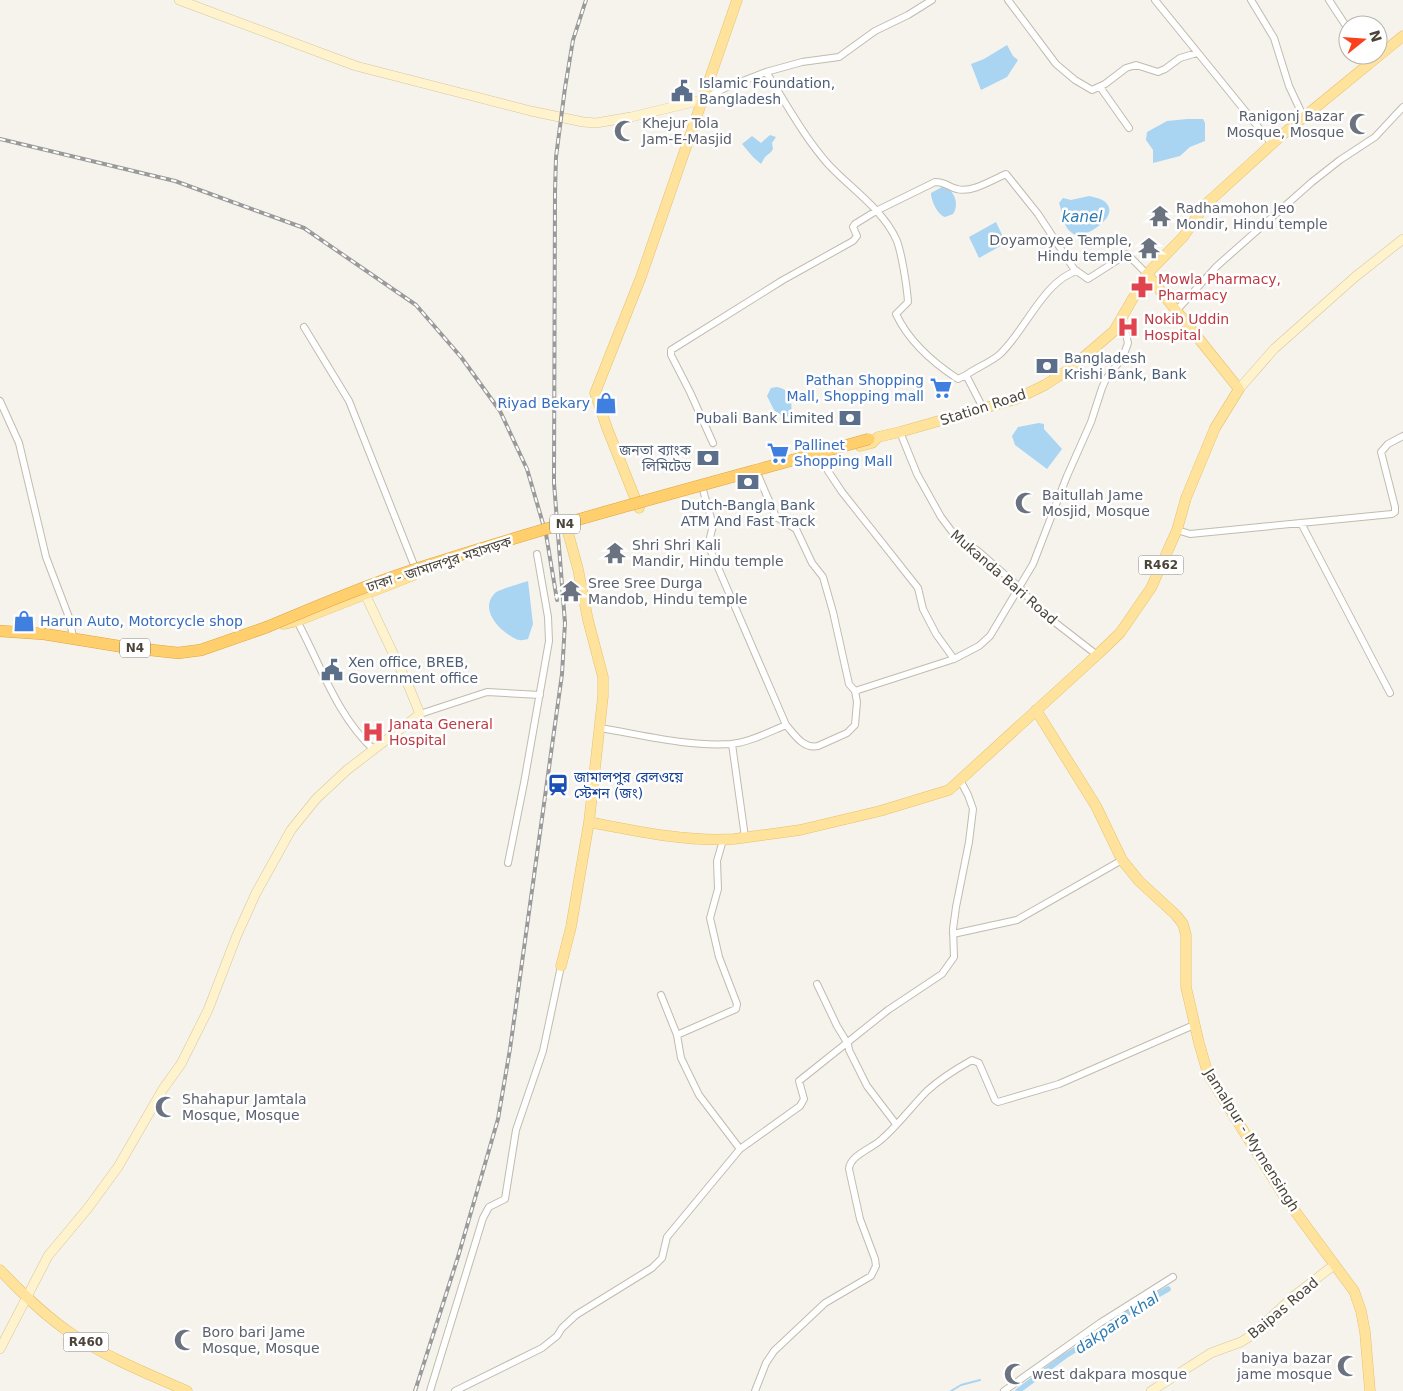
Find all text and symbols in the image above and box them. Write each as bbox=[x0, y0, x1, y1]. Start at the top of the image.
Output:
north arrow bbox=[1338, 15, 1388, 65]
text: N bbox=[1366, 28, 1385, 44]
place label: Islamic Foundation, Bangladesh bbox=[699, 75, 835, 107]
public building icon: Islamic Foundation, Bangladesh bbox=[669, 78, 695, 104]
place label: Ranigonj Bazar Mosque, Mosque bbox=[1226, 108, 1344, 140]
mosque icon: Ranigonj Bazar Mosque, Mosque bbox=[1347, 111, 1373, 137]
place label: Khejur Tola Jam-E-Masjid bbox=[641, 115, 732, 147]
mosque icon: Khejur Tola Jam-E-Masjid bbox=[612, 118, 638, 144]
place label: Radhamohon Jeo Mondir, Hindu temple bbox=[1176, 200, 1328, 232]
temple icon: Radhamohon Jeo Mondir, Hindu temple bbox=[1147, 203, 1173, 229]
water label: kanel bbox=[1062, 208, 1103, 226]
place label: Doyamoyee Temple, Hindu temple bbox=[989, 232, 1132, 264]
temple icon: Doyamoyee Temple, Hindu temple bbox=[1136, 235, 1162, 261]
place label: Mowla Pharmacy, Pharmacy bbox=[1158, 271, 1281, 303]
pharmacy icon: Mowla Pharmacy, Pharmacy bbox=[1129, 274, 1155, 300]
place label: Nokib Uddin Hospital bbox=[1144, 311, 1229, 343]
hospital icon: Nokib Uddin Hospital bbox=[1115, 314, 1141, 340]
place label: Bangladesh Krishi Bank, Bank bbox=[1064, 350, 1187, 382]
bank icon: Bangladesh Krishi Bank, Bank bbox=[1034, 353, 1060, 379]
place label: Pathan Shopping Mall, Shopping mall bbox=[786, 372, 924, 404]
supermarket icon: Pathan Shopping Mall, Shopping mall bbox=[928, 375, 954, 401]
street label: Station Road bbox=[938, 386, 1028, 428]
shop icon: Riyad Bekary bbox=[593, 390, 619, 416]
place label: Riyad Bekary bbox=[497, 395, 590, 411]
bank icon: Pubali Bank Limited bbox=[837, 405, 863, 431]
place label: Pubali Bank Limited bbox=[695, 410, 834, 426]
place label: Pallinet Shopping Mall bbox=[794, 437, 893, 469]
supermarket icon: Pallinet Shopping Mall bbox=[765, 440, 791, 466]
place label: জনতা ব্যাংক লিমিটেড bbox=[618, 442, 692, 474]
bank icon: জনতা ব্যাংক লিমিটেড bbox=[695, 445, 721, 471]
bank icon: Dutch-Bangla Bank ATM And Fast Track bbox=[735, 469, 761, 495]
place label: Baitullah Jame Mosjid, Mosque bbox=[1042, 487, 1150, 519]
mosque icon: Baitullah Jame Mosjid, Mosque bbox=[1013, 490, 1039, 516]
place label: Dutch-Bangla Bank ATM And Fast Track bbox=[681, 497, 816, 529]
road number: N4 bbox=[550, 514, 580, 534]
street label: Mukanda Bari Road bbox=[948, 526, 1060, 628]
street label: ঢাকা - জামালপুর মহাসড়ক bbox=[364, 533, 514, 596]
place label: Shri Shri Kali Mandir, Hindu temple bbox=[632, 537, 784, 569]
temple icon: Shri Shri Kali Mandir, Hindu temple bbox=[602, 540, 628, 566]
road number: R462 bbox=[1138, 556, 1184, 574]
place label: Sree Sree Durga Mandob, Hindu temple bbox=[588, 575, 747, 607]
temple icon: Sree Sree Durga Mandob, Hindu temple bbox=[558, 578, 584, 604]
shop icon: Harun Auto, Motorcycle shop bbox=[11, 608, 37, 634]
place label: Harun Auto, Motorcycle shop bbox=[40, 613, 243, 629]
road number: N4 bbox=[120, 638, 150, 658]
place label: Xen office, BREB, Government office bbox=[348, 654, 478, 686]
public building icon: Xen office, BREB, Government office bbox=[319, 657, 345, 683]
place label: Janata General Hospital bbox=[388, 716, 493, 748]
hospital icon: Janata General Hospital bbox=[360, 719, 386, 745]
place label: জামালপুর রেলওয়ে স্টেশন (জং) bbox=[573, 769, 683, 801]
station icon: জামালপুর রেলওয়ে স্টেশন (জং) bbox=[545, 772, 571, 798]
street label: Jamalpur - Mymensingh bbox=[1201, 1065, 1303, 1214]
place label: Shahapur Jamtala Mosque, Mosque bbox=[182, 1091, 307, 1123]
mosque icon: Shahapur Jamtala Mosque, Mosque bbox=[153, 1094, 179, 1120]
street label: Baipas Road bbox=[1245, 1274, 1321, 1342]
water label: dakpara khal bbox=[1071, 1288, 1163, 1358]
place label: Boro bari Jame Mosque, Mosque bbox=[202, 1324, 320, 1356]
mosque icon: Boro bari Jame Mosque, Mosque bbox=[172, 1327, 198, 1353]
road number: R460 bbox=[64, 1332, 108, 1351]
place label: baniya bazar jame mosque bbox=[1236, 1350, 1332, 1382]
mosque icon: baniya bazar jame mosque bbox=[1335, 1353, 1361, 1379]
mosque icon: west dakpara mosque bbox=[1002, 1361, 1028, 1387]
place label: west dakpara mosque bbox=[1032, 1366, 1187, 1382]

